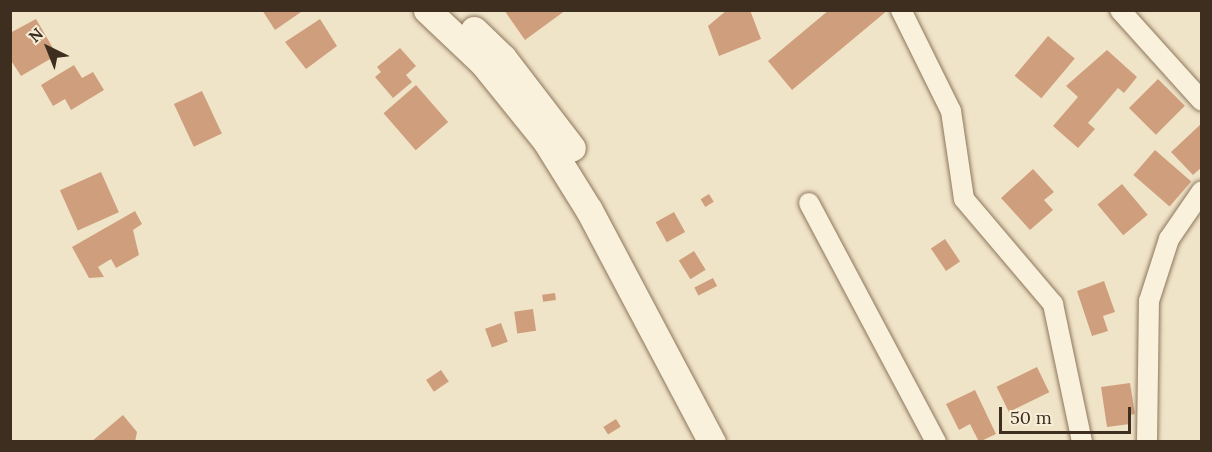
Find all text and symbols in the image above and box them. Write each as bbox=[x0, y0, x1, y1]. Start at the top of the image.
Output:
north arrow bbox=[18, 18, 78, 78]
text: N bbox=[24, 23, 47, 46]
scale bar bbox=[1002, 395, 1134, 433]
text: 50 m bbox=[1010, 406, 1052, 429]

